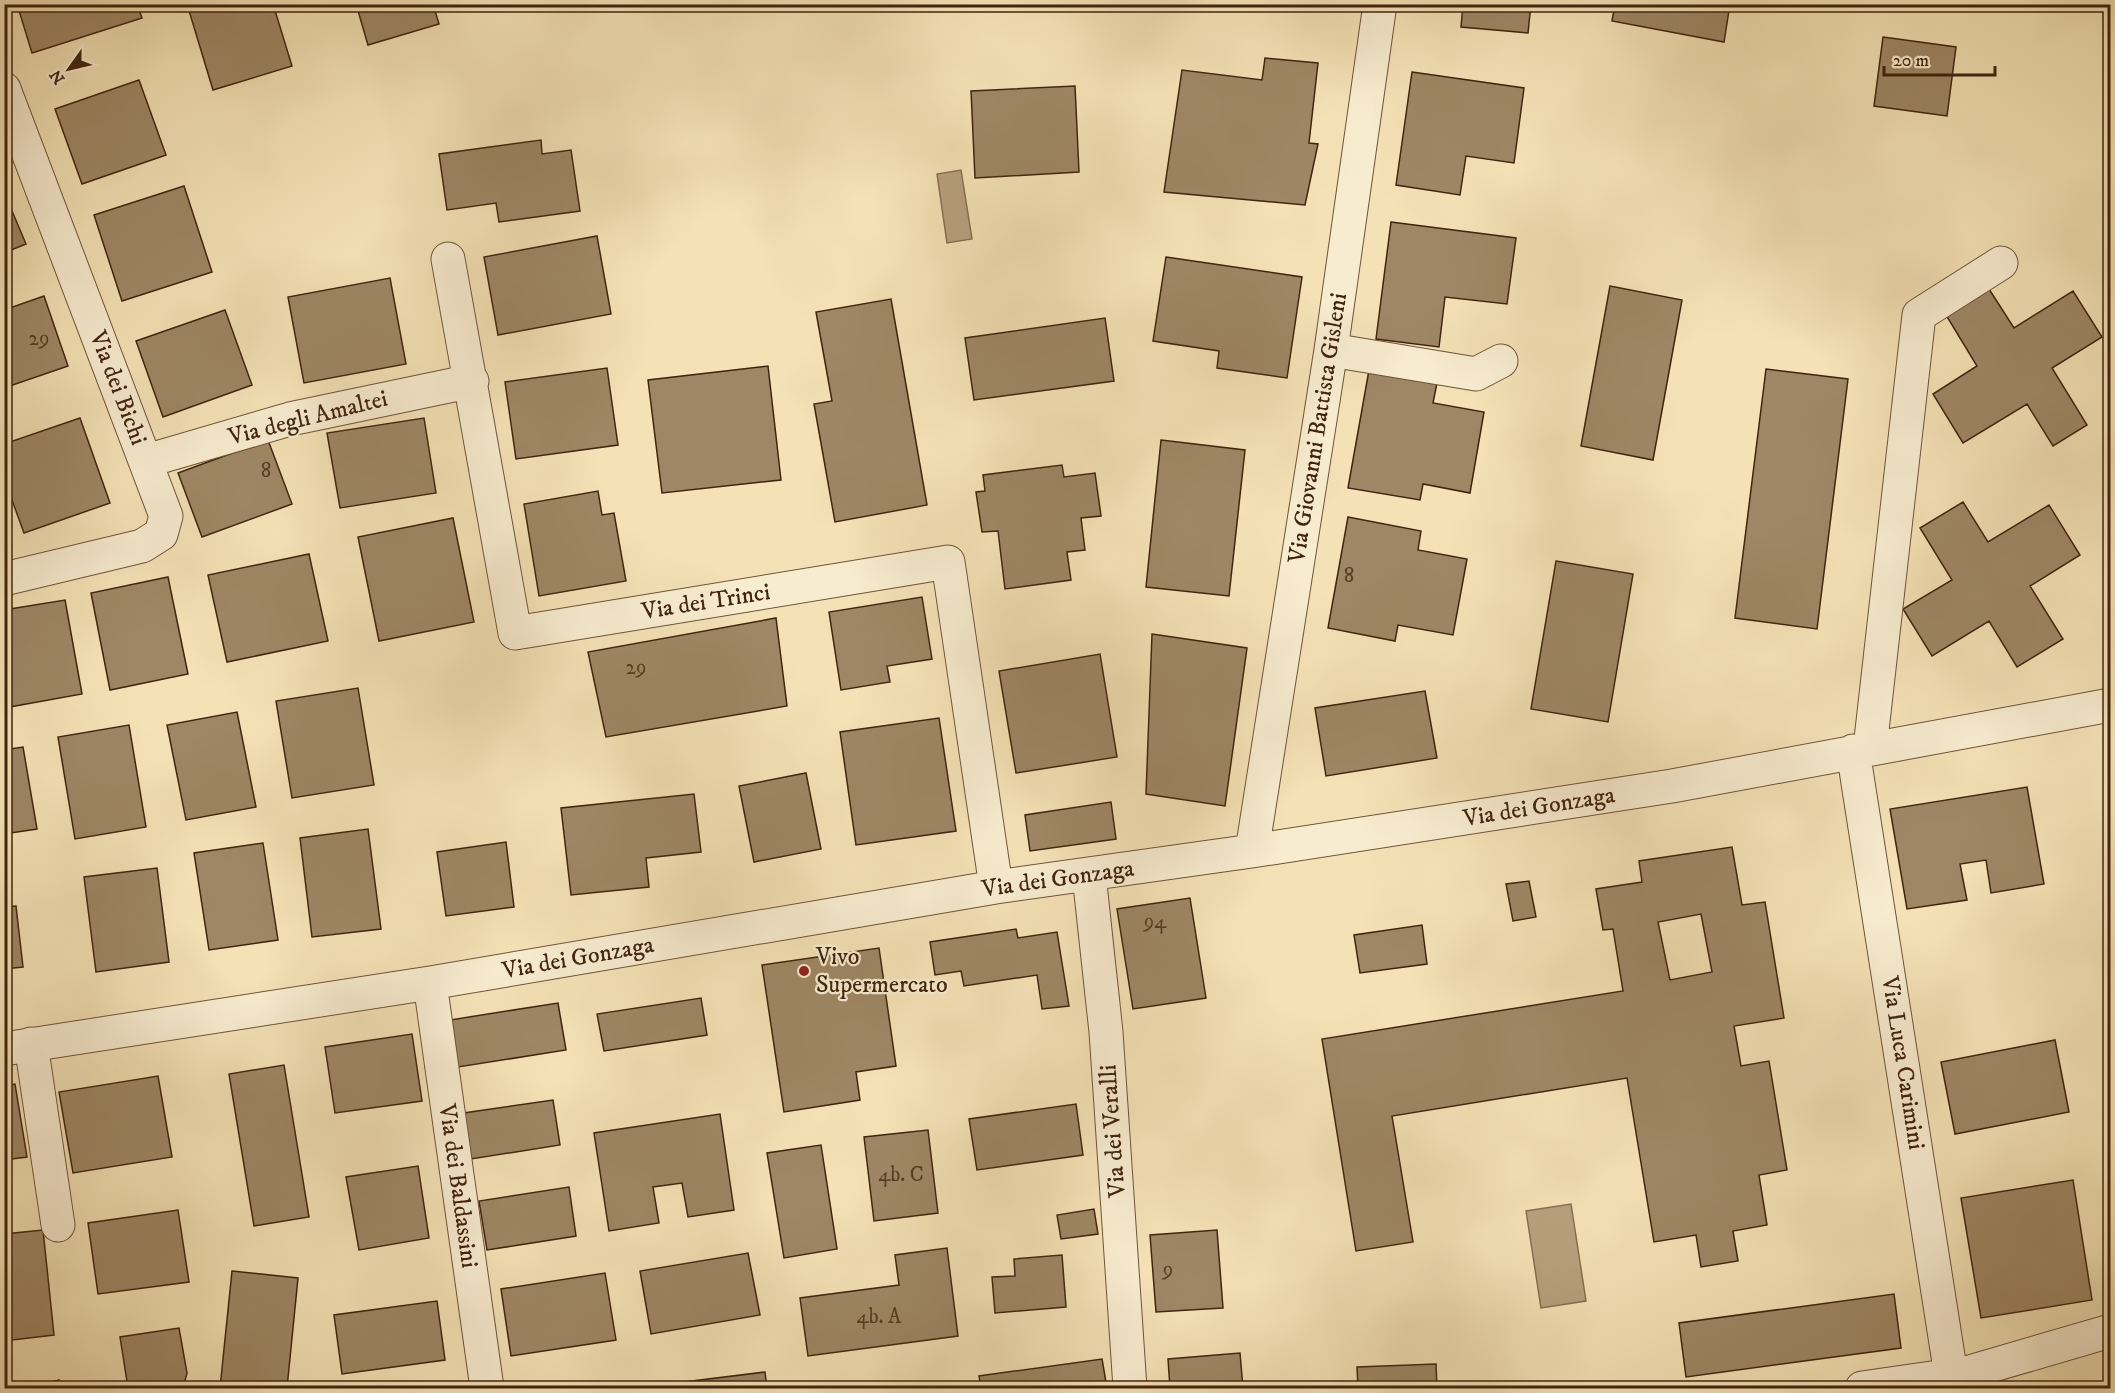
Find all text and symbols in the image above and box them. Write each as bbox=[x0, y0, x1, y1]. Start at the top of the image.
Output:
north arrow bbox=[39, 39, 99, 99]
scale bar bbox=[1884, 39, 1995, 77]
text: 20 m bbox=[1893, 50, 1929, 72]
text: N bbox=[45, 66, 69, 88]
street label: Via Giovanni Battista Gisleni bbox=[1282, 291, 1354, 566]
house number: 29 bbox=[29, 326, 49, 352]
street label: Via dei Bichi bbox=[82, 326, 154, 449]
street label: Via degli Amaltei bbox=[224, 384, 391, 453]
house number: 8 bbox=[261, 458, 271, 484]
house number: 8 bbox=[1344, 563, 1354, 589]
street label: Via dei Trinci bbox=[639, 577, 772, 627]
house number: 29 bbox=[626, 655, 646, 681]
street label: Via dei Gonzaga bbox=[1460, 780, 1618, 834]
street label: Via dei Gonzaga bbox=[979, 853, 1137, 905]
house number: 94 bbox=[1143, 909, 1167, 935]
street label: Via dei Gonzaga bbox=[499, 930, 657, 986]
place label: Vivo Supermercato bbox=[815, 942, 948, 1000]
marker: Vivo Supermercato bbox=[797, 964, 811, 978]
street label: Via Luca Carimini bbox=[1874, 973, 1932, 1152]
street label: Via dei Veralli bbox=[1093, 1063, 1133, 1200]
street label: Via dei Baldassini bbox=[431, 1101, 484, 1270]
house number: 4b. C bbox=[878, 1162, 924, 1188]
house number: 9 bbox=[1162, 1257, 1173, 1283]
house number: 4b. A bbox=[857, 1304, 902, 1330]

